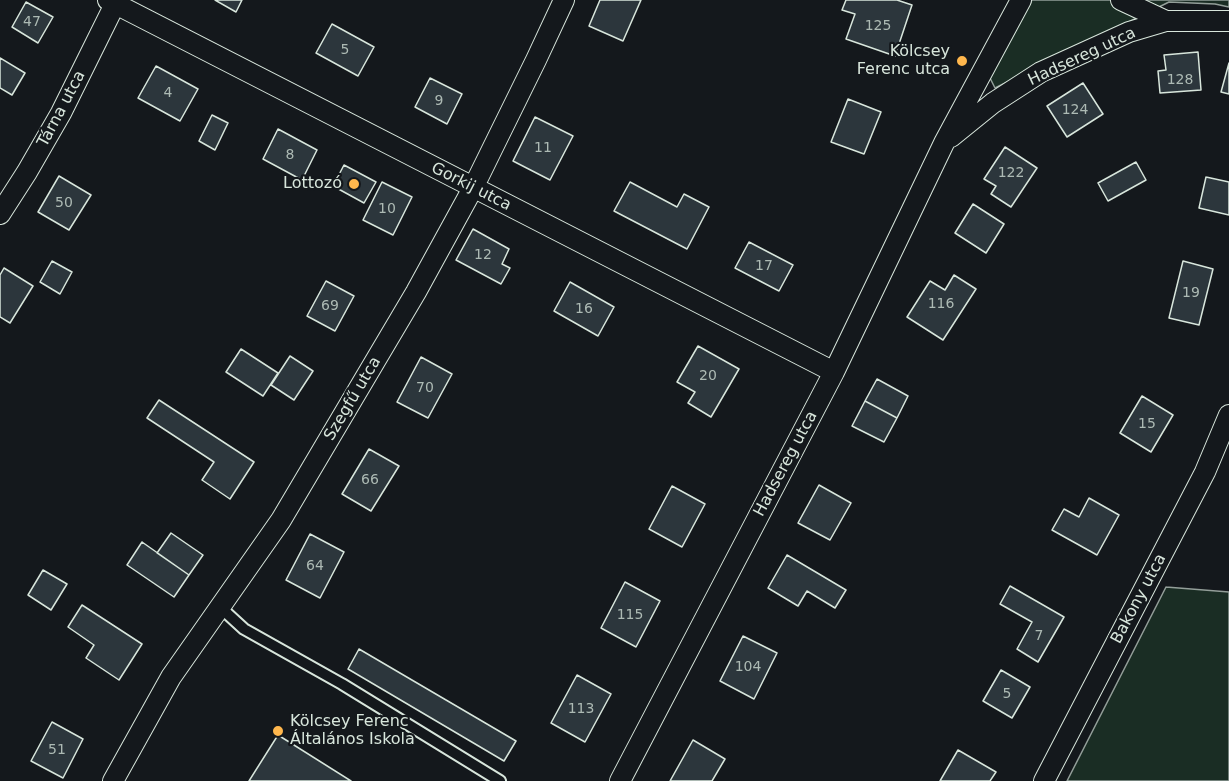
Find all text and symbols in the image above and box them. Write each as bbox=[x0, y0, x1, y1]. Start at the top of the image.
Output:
house number: 47 bbox=[23, 14, 41, 30]
house number: 125 bbox=[865, 18, 891, 34]
street label: Hadsereg utca bbox=[1025, 24, 1139, 90]
house number: 5 bbox=[341, 42, 349, 58]
place label: Kölcsey Ferenc utca bbox=[857, 42, 950, 80]
marker: Kölcsey Ferenc utca bbox=[955, 54, 969, 68]
street label: Tárna utca bbox=[34, 68, 90, 150]
house number: 128 bbox=[1167, 72, 1193, 88]
house number: 4 bbox=[164, 85, 172, 101]
house number: 9 bbox=[435, 93, 443, 109]
house number: 124 bbox=[1062, 102, 1088, 118]
house number: 11 bbox=[534, 140, 552, 156]
house number: 8 bbox=[286, 147, 294, 163]
street label: Gorkij utca bbox=[428, 159, 514, 215]
house number: 122 bbox=[998, 165, 1024, 181]
place label: Lottozó bbox=[283, 174, 342, 194]
marker: Lottozó bbox=[347, 177, 361, 191]
house number: 50 bbox=[55, 195, 73, 211]
house number: 10 bbox=[378, 201, 396, 217]
house number: 12 bbox=[474, 247, 492, 263]
house number: 17 bbox=[755, 258, 773, 274]
house number: 19 bbox=[1182, 285, 1200, 301]
house number: 116 bbox=[928, 296, 954, 312]
house number: 69 bbox=[321, 298, 339, 314]
house number: 16 bbox=[575, 301, 593, 317]
street label: Szegfű utca bbox=[320, 354, 386, 444]
house number: 20 bbox=[699, 368, 717, 384]
house number: 70 bbox=[416, 380, 434, 396]
street label: Hadsereg utca bbox=[750, 408, 822, 520]
house number: 15 bbox=[1138, 416, 1156, 432]
house number: 66 bbox=[361, 472, 379, 488]
street label: Bakony utca bbox=[1107, 551, 1171, 647]
house number: 64 bbox=[306, 558, 324, 574]
house number: 115 bbox=[617, 607, 643, 623]
house number: 7 bbox=[1035, 628, 1043, 644]
house number: 104 bbox=[735, 659, 761, 675]
house number: 5 bbox=[1003, 686, 1011, 702]
house number: 113 bbox=[568, 701, 594, 717]
place label: Kölcsey Ferenc Általános Iskola bbox=[290, 712, 415, 750]
marker: Kölcsey Ferenc Általános Iskola bbox=[271, 724, 285, 738]
house number: 51 bbox=[48, 742, 66, 758]

